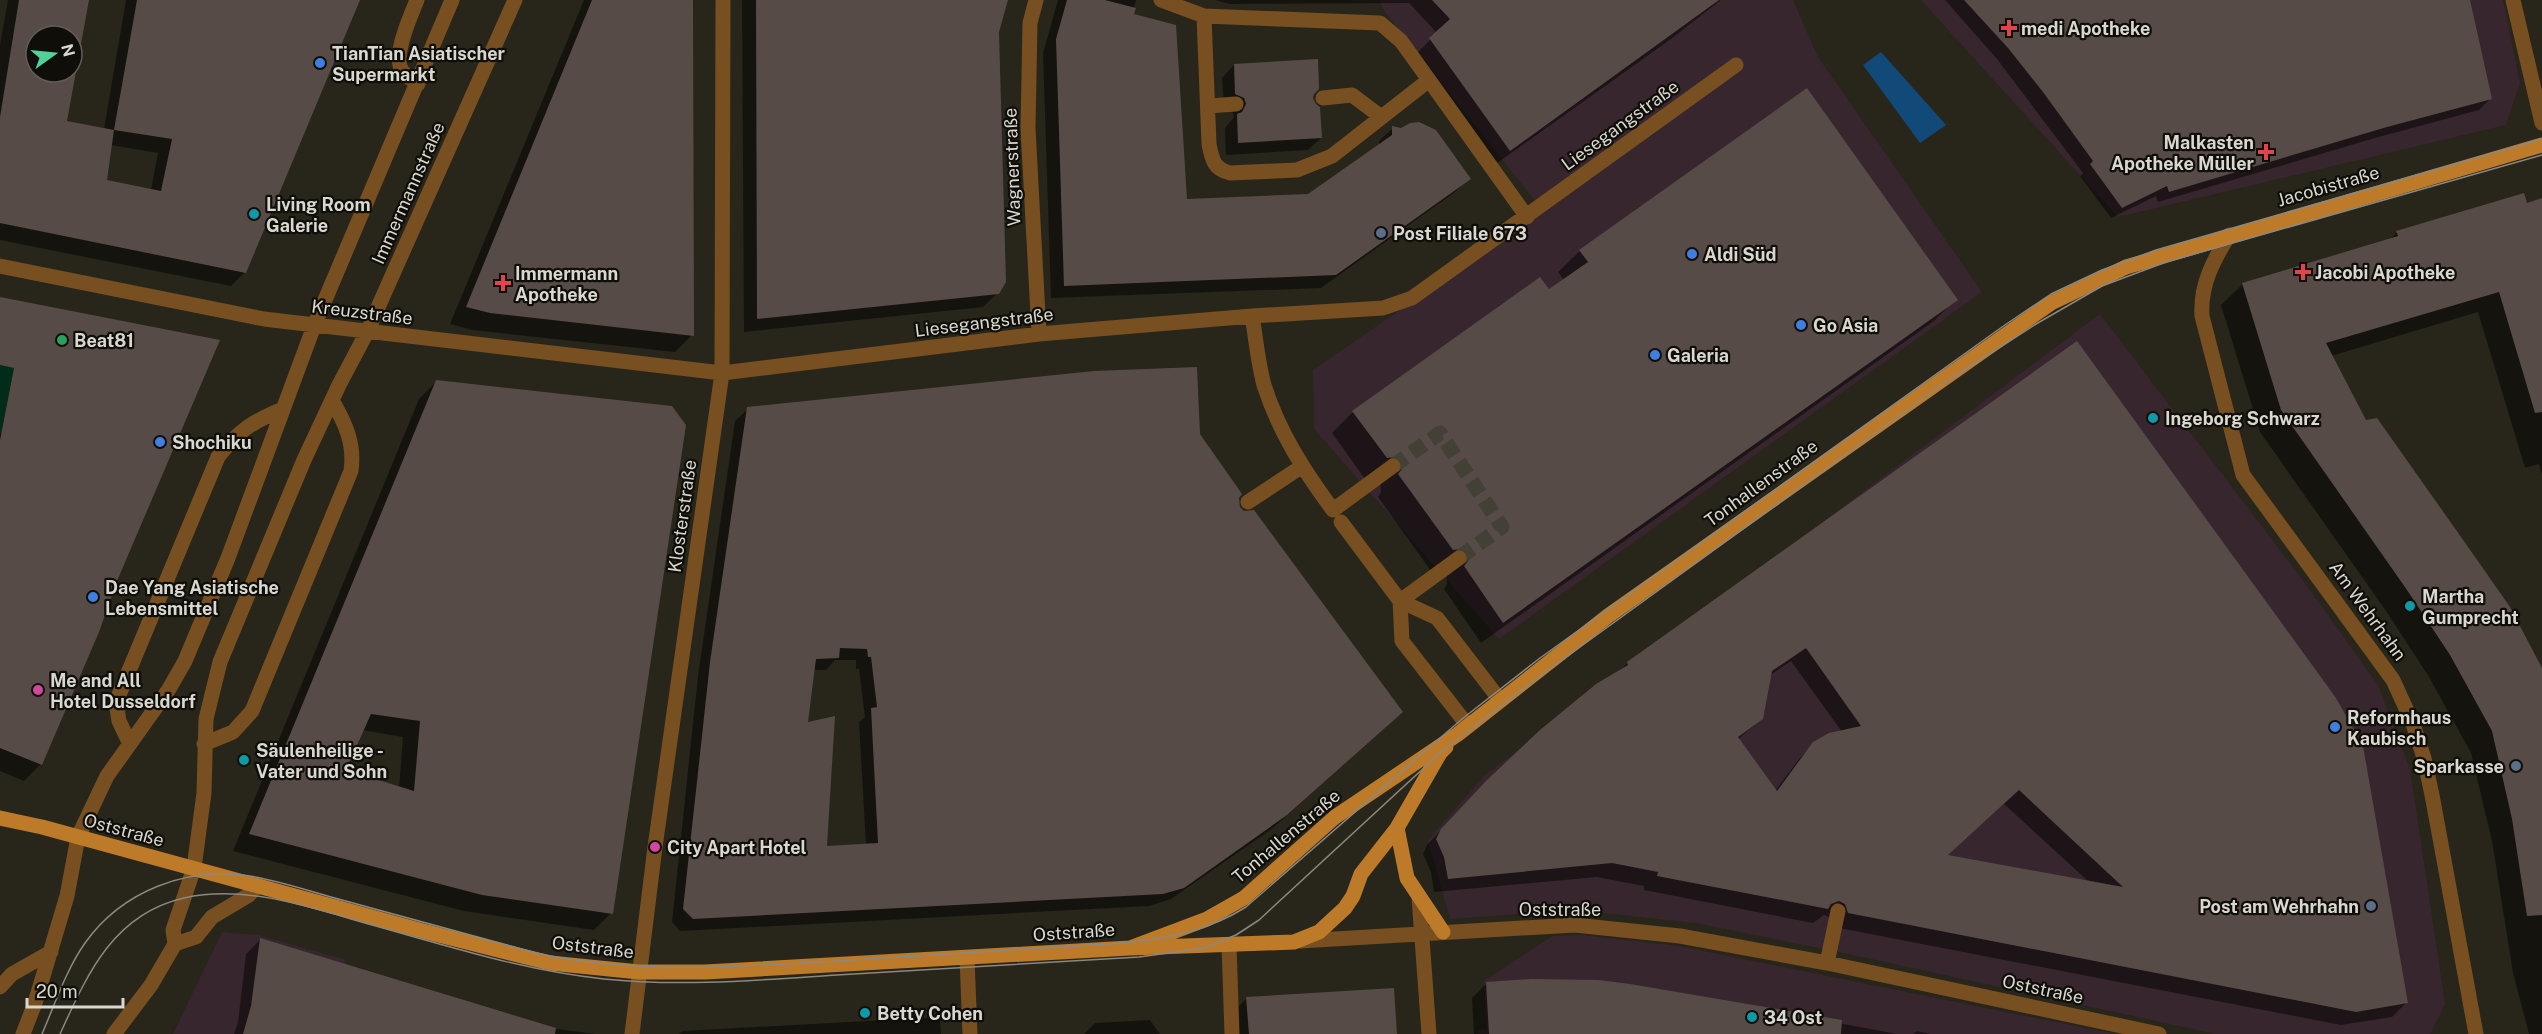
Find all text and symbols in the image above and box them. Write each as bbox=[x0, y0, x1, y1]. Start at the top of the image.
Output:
place label: medi Apotheke bbox=[2021, 18, 2150, 39]
marker: medi Apotheke bbox=[2002, 21, 2016, 35]
north arrow bbox=[24, 24, 84, 84]
text: N bbox=[57, 42, 79, 59]
place label: TianTian Asiatischer Supermarkt bbox=[332, 43, 506, 85]
marker: TianTian Asiatischer Supermarkt bbox=[313, 56, 327, 70]
street label: Liesegangstraße bbox=[1557, 75, 1683, 175]
street label: Wagnerstraße bbox=[999, 107, 1025, 227]
street label: Immermannstraße bbox=[367, 119, 449, 267]
place label: Malkasten Apotheke Müller bbox=[2111, 132, 2255, 174]
marker: Malkasten Apotheke Müller bbox=[2259, 145, 2273, 159]
street label: Jacobistraße bbox=[2274, 161, 2382, 211]
place label: Living Room Galerie bbox=[266, 194, 371, 236]
marker: Living Room Galerie bbox=[247, 207, 261, 221]
place label: Post Filiale 673 bbox=[1393, 223, 1527, 244]
marker: Post Filiale 673 bbox=[1374, 226, 1388, 240]
place label: Aldi Süd bbox=[1704, 244, 1776, 265]
marker: Aldi Süd bbox=[1685, 247, 1699, 261]
place label: Jacobi Apotheke bbox=[2315, 262, 2455, 283]
place label: Immermann Apotheke bbox=[515, 263, 618, 305]
marker: Jacobi Apotheke bbox=[2296, 265, 2310, 279]
marker: Immermann Apotheke bbox=[496, 276, 510, 290]
street label: Kreuzstraße bbox=[310, 295, 414, 329]
street label: Liesegangstraße bbox=[913, 303, 1055, 341]
place label: Go Asia bbox=[1813, 315, 1878, 336]
marker: Go Asia bbox=[1794, 318, 1808, 332]
place label: Beat81 bbox=[74, 330, 134, 351]
marker: Beat81 bbox=[55, 333, 69, 347]
place label: Galeria bbox=[1667, 345, 1729, 366]
marker: Galeria bbox=[1648, 348, 1662, 362]
place label: Ingeborg Schwarz bbox=[2165, 408, 2320, 429]
marker: Ingeborg Schwarz bbox=[2146, 411, 2160, 425]
place label: Shochiku bbox=[172, 432, 252, 453]
marker: Shochiku bbox=[153, 435, 167, 449]
street label: Tonhallenstraße bbox=[1700, 435, 1822, 531]
street label: Klosterstraße bbox=[664, 458, 700, 574]
street label: Am Wehrhahn bbox=[2325, 557, 2411, 665]
place label: Dae Yang Asiatische Lebensmittel bbox=[105, 577, 279, 619]
place label: Martha Gumprecht bbox=[2422, 586, 2519, 628]
marker: Dae Yang Asiatische Lebensmittel bbox=[86, 590, 100, 604]
marker: Martha Gumprecht bbox=[2403, 599, 2417, 613]
place label: Me and All Hotel Dusseldorf bbox=[50, 670, 196, 712]
marker: Me and All Hotel Dusseldorf bbox=[31, 683, 45, 697]
place label: Reformhaus Kaubisch bbox=[2347, 707, 2451, 749]
marker: Reformhaus Kaubisch bbox=[2328, 720, 2342, 734]
place label: Säulenheilige - Vater und Sohn bbox=[256, 740, 387, 782]
marker: Säulenheilige - Vater und Sohn bbox=[237, 753, 251, 767]
place label: Sparkasse bbox=[2414, 756, 2504, 777]
marker: Sparkasse bbox=[2509, 759, 2523, 773]
street label: Tonhallenstraße bbox=[1228, 785, 1344, 887]
street label: Oststraße bbox=[81, 809, 167, 851]
place label: City Apart Hotel bbox=[667, 837, 807, 858]
marker: City Apart Hotel bbox=[648, 840, 662, 854]
place label: Post am Wehrhahn bbox=[2199, 896, 2359, 917]
street label: Oststraße bbox=[1519, 899, 1601, 920]
marker: Post am Wehrhahn bbox=[2364, 899, 2378, 913]
street label: Oststraße bbox=[1032, 919, 1116, 945]
street label: Oststraße bbox=[551, 932, 635, 962]
street label: Oststraße bbox=[2001, 970, 2085, 1008]
scale bar bbox=[27, 971, 123, 1009]
text: 20 m bbox=[36, 981, 78, 1002]
place label: Betty Cohen bbox=[877, 1003, 983, 1024]
marker: Betty Cohen bbox=[858, 1006, 872, 1020]
place label: 34 Ost bbox=[1764, 1007, 1822, 1028]
marker: 34 Ost bbox=[1745, 1010, 1759, 1024]

